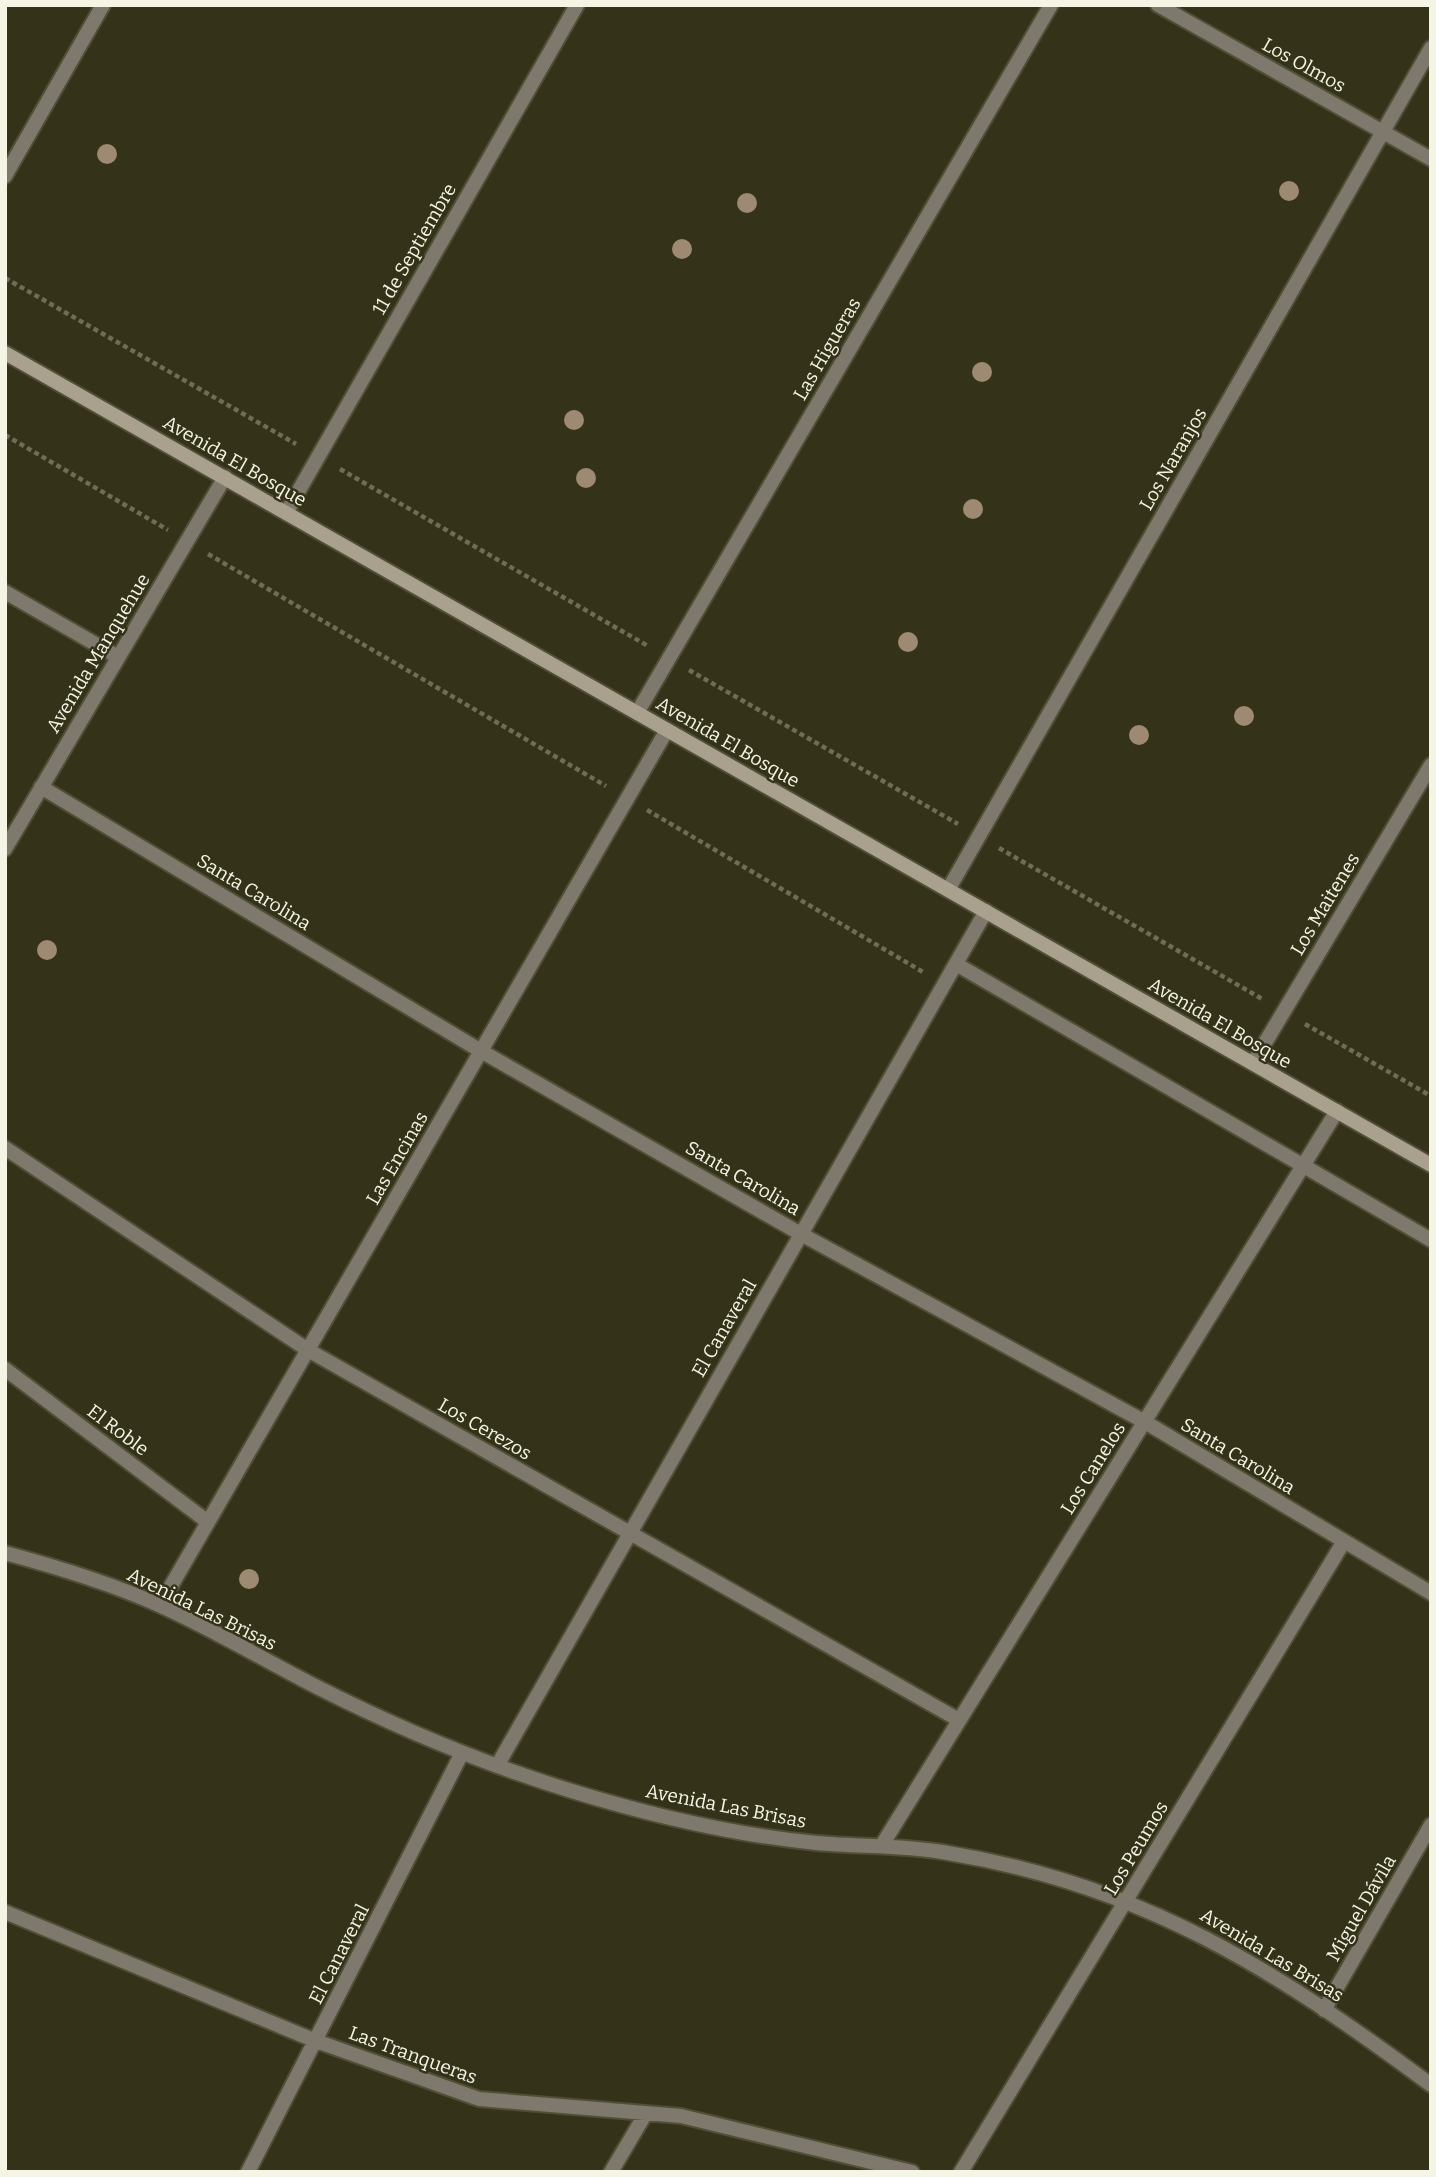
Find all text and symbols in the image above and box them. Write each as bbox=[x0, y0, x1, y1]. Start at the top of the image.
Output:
street label: Los Olmos bbox=[1258, 33, 1350, 97]
street label: 11 de Septiembre bbox=[367, 179, 461, 319]
street label: Las Higueras bbox=[788, 294, 866, 404]
street label: Los Naranjos bbox=[1134, 404, 1212, 514]
street label: Avenida El Bosque bbox=[159, 411, 311, 511]
street label: Avenida Manquehue bbox=[41, 569, 155, 737]
street label: Avenida El Bosque bbox=[652, 692, 804, 792]
street label: Santa Carolina bbox=[193, 849, 316, 935]
street label: Los Maitenes bbox=[1285, 849, 1365, 959]
street label: Avenida El Bosque bbox=[1144, 973, 1296, 1073]
street label: Las Encinas bbox=[361, 1107, 433, 1209]
street label: Santa Carolina bbox=[681, 1136, 805, 1220]
street label: El Canaveral bbox=[687, 1275, 761, 1381]
street label: Los Cerezos bbox=[434, 1393, 536, 1465]
street label: El Roble bbox=[83, 1399, 153, 1461]
street label: Santa Carolina bbox=[1177, 1413, 1300, 1499]
street label: Los Canelos bbox=[1056, 1418, 1130, 1518]
street label: Avenida Las Brisas bbox=[124, 1563, 280, 1655]
street label: Avenida Las Brisas bbox=[644, 1779, 808, 1833]
street label: Los Peumos bbox=[1099, 1797, 1173, 1899]
street label: Miguel Dávila bbox=[1321, 1850, 1401, 1965]
street label: El Canaveral bbox=[304, 1900, 374, 2008]
street label: Avenida Las Brisas bbox=[1196, 1903, 1348, 2007]
street label: Las Tranqueras bbox=[346, 2021, 480, 2089]

